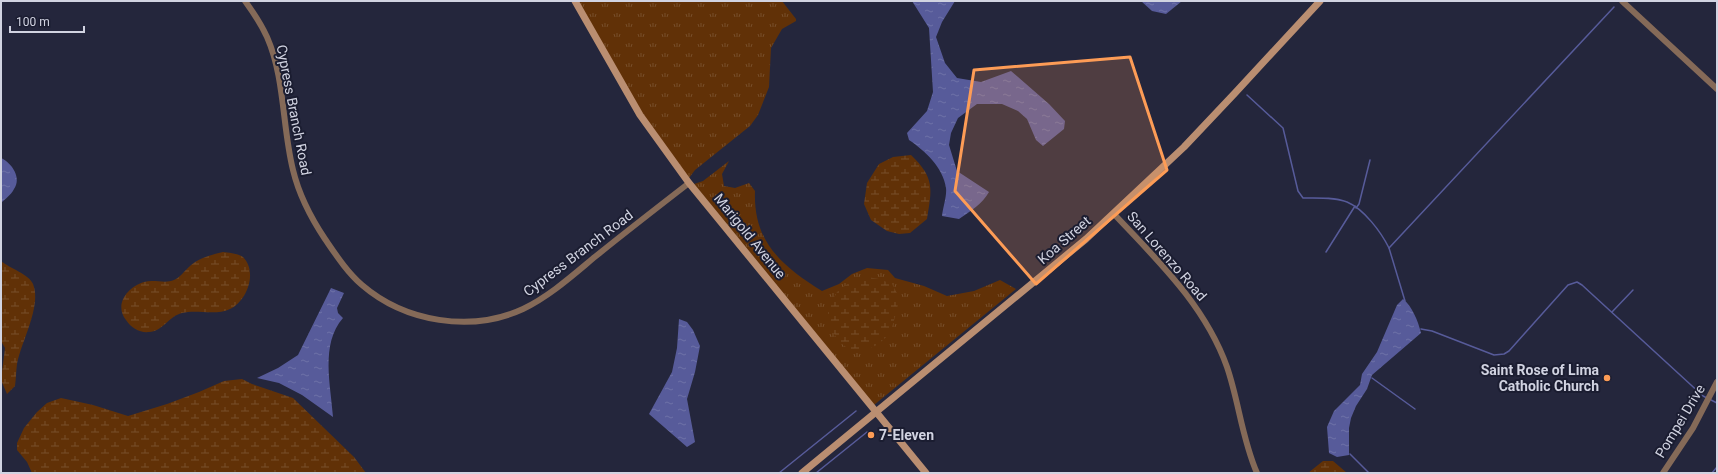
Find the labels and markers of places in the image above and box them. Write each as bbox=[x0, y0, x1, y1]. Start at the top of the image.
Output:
place label: Saint Rose of Lima Catholic Church bbox=[1481, 362, 1600, 394]
marker: Saint Rose of Lima Catholic Church bbox=[1602, 373, 1612, 383]
place label: 7-Eleven bbox=[879, 427, 934, 443]
marker: 7-Eleven bbox=[866, 430, 876, 440]

